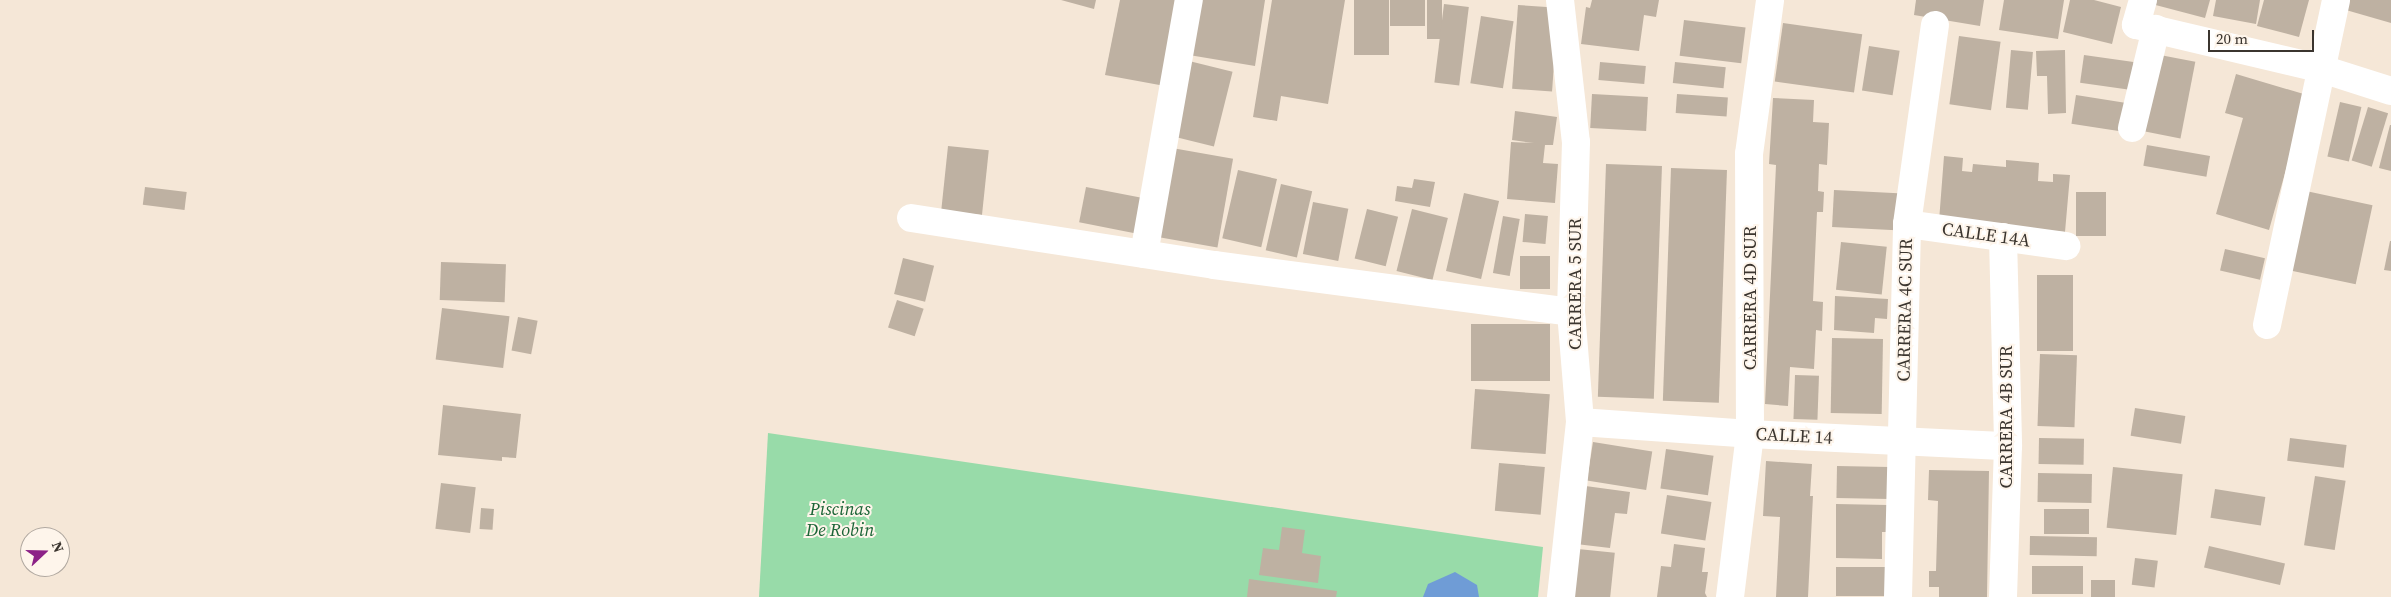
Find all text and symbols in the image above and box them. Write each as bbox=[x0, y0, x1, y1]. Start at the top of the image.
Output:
scale bar bbox=[2211, 20, 2317, 52]
text: 20 m bbox=[2216, 28, 2248, 49]
street label: CARRERA 5 SUR bbox=[1564, 218, 1586, 350]
street label: CALLE 14A bbox=[1940, 218, 2032, 252]
street label: CARRERA 4D SUR bbox=[1739, 226, 1761, 370]
street label: CARRERA 4C SUR bbox=[1893, 238, 1917, 382]
street label: CARRERA 4B SUR bbox=[1995, 345, 2017, 489]
street label: CALLE 14 bbox=[1755, 423, 1833, 449]
park label: Piscinas De Robin bbox=[806, 499, 874, 542]
north arrow bbox=[20, 527, 70, 577]
text: N bbox=[47, 539, 69, 555]

